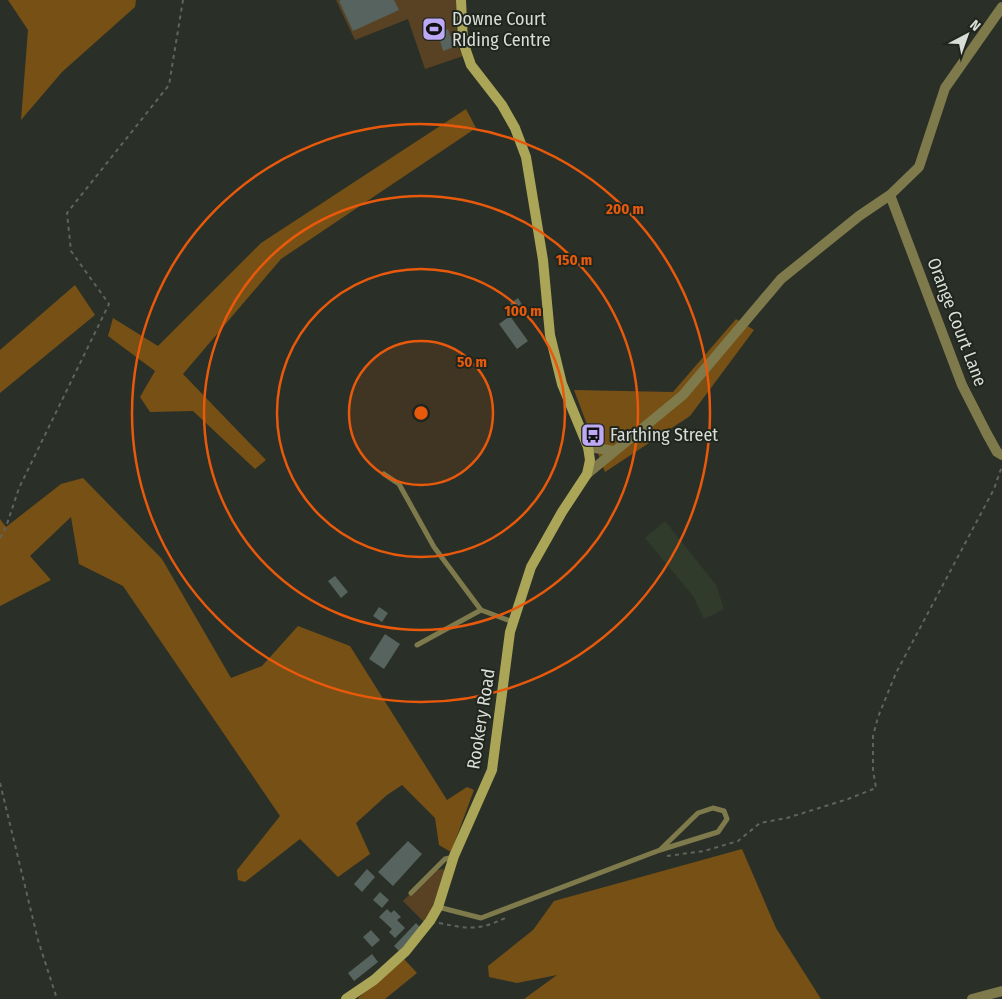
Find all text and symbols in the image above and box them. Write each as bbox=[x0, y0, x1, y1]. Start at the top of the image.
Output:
place label: Downe Court RIding Centre bbox=[452, 8, 551, 51]
north arrow bbox=[942, 10, 992, 60]
sports icon: Downe Court RIding Centre bbox=[421, 16, 447, 42]
text: N bbox=[966, 16, 984, 35]
text: 200 m bbox=[605, 200, 644, 218]
text: 150 m bbox=[556, 251, 592, 269]
street label: Orange Court Lane bbox=[922, 255, 992, 389]
text: 100 m bbox=[504, 302, 542, 320]
text: 50 m bbox=[457, 353, 487, 371]
centre of rings bbox=[412, 404, 430, 422]
bus stop icon: Farthing Street bbox=[580, 422, 606, 448]
place label: Farthing Street bbox=[610, 424, 718, 446]
street label: Rookery Road bbox=[462, 667, 500, 771]

